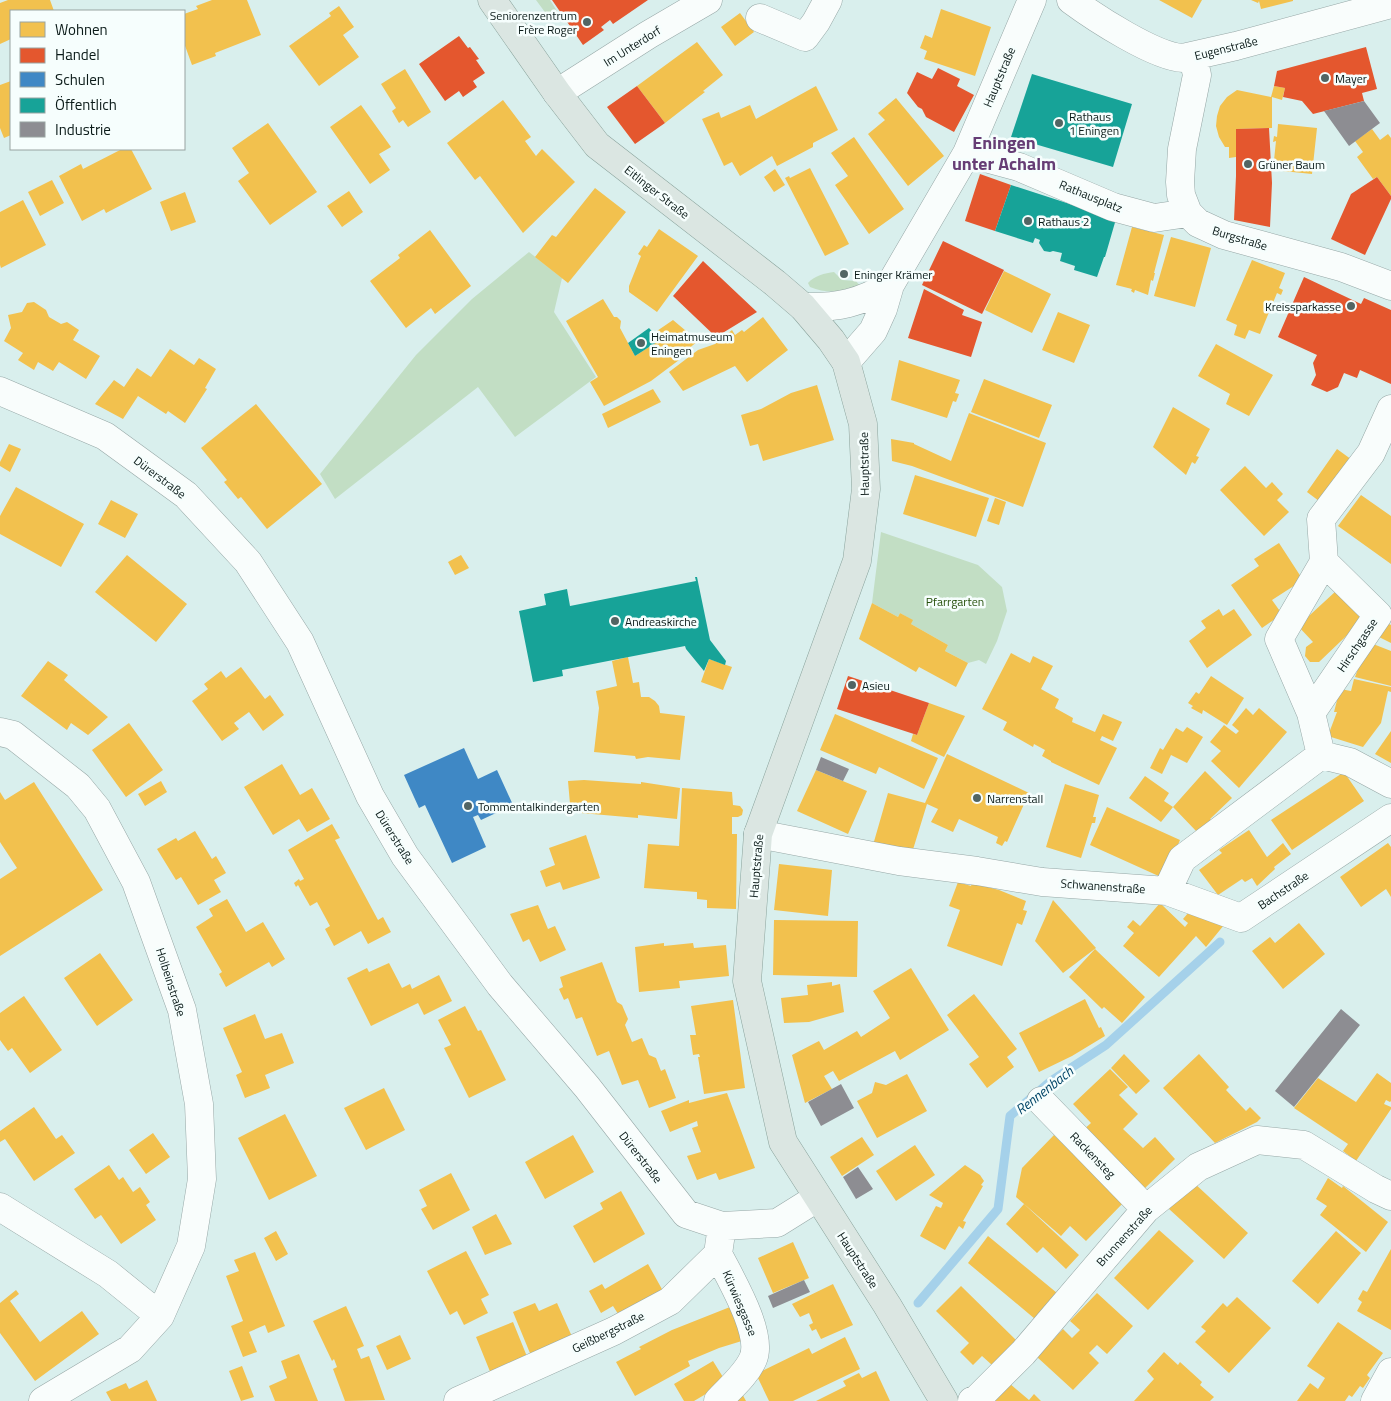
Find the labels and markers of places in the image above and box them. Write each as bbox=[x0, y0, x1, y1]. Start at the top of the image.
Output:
place label: Seniorenzentrum Frère Roger bbox=[490, 6, 577, 39]
marker: Seniorenzentrum Frère Roger bbox=[581, 16, 593, 28]
place label: Mayer bbox=[1335, 69, 1367, 88]
marker: Mayer bbox=[1319, 72, 1331, 84]
place label: Rathaus 1 Eningen bbox=[1069, 107, 1119, 140]
marker: Rathaus 1 Eningen bbox=[1053, 117, 1065, 129]
place label: Grüner Baum bbox=[1258, 155, 1325, 174]
marker: Grüner Baum bbox=[1242, 158, 1254, 170]
place label: Rathaus 2 bbox=[1038, 212, 1089, 231]
marker: Rathaus 2 bbox=[1022, 215, 1034, 227]
place label: Eninger Krämer bbox=[854, 265, 932, 284]
marker: Eninger Krämer bbox=[838, 268, 850, 280]
place label: Kreissparkasse bbox=[1265, 297, 1341, 316]
marker: Kreissparkasse bbox=[1345, 300, 1357, 312]
place label: Heimatmuseum Eningen bbox=[651, 327, 732, 360]
marker: Heimatmuseum Eningen bbox=[635, 337, 647, 349]
place label: Andreaskirche bbox=[625, 612, 697, 631]
marker: Andreaskirche bbox=[609, 615, 621, 627]
place label: Asieu bbox=[862, 676, 890, 695]
marker: Asieu bbox=[846, 679, 858, 691]
place label: Narrenstall bbox=[987, 789, 1043, 808]
marker: Narrenstall bbox=[971, 792, 983, 804]
place label: Tommentalkindergarten bbox=[478, 797, 599, 816]
marker: Tommentalkindergarten bbox=[462, 800, 474, 812]

